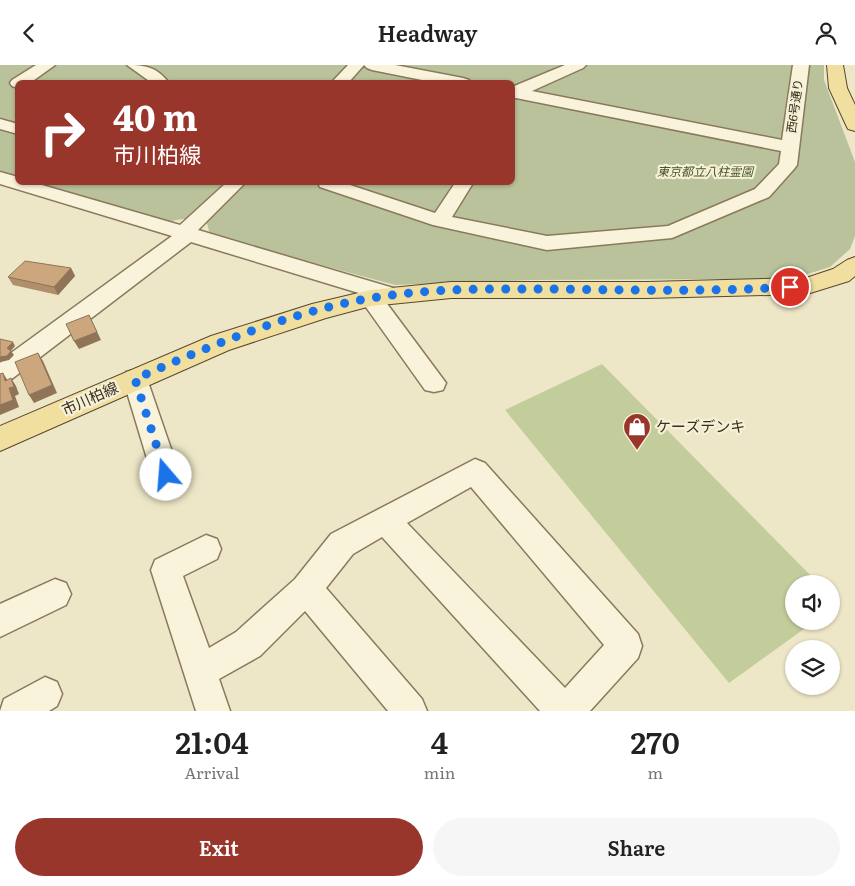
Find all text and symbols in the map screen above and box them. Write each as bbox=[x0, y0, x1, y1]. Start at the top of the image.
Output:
text: Headway bbox=[378, 16, 477, 49]
icon: back bbox=[15, 19, 43, 47]
icon: person bbox=[812, 19, 840, 47]
street label: 西6号通り bbox=[781, 78, 807, 134]
text: 40 m bbox=[113, 90, 198, 142]
icon: right bbox=[30, 100, 95, 165]
text: 市川柏線 bbox=[113, 137, 201, 170]
park label: 東京都立八柱霊園 bbox=[657, 162, 755, 180]
pin bbox=[769, 266, 811, 308]
icon: arrive bbox=[776, 273, 804, 301]
street label: 市川柏線 bbox=[57, 375, 121, 420]
shop icon: ケーズデンキ bbox=[622, 412, 652, 451]
place label: ケーズデンキ bbox=[656, 414, 745, 437]
position arrow bbox=[139, 448, 191, 500]
map controls bbox=[785, 575, 840, 695]
button: sound bbox=[785, 575, 840, 630]
button: layers bbox=[785, 640, 840, 695]
text: 21:04 bbox=[175, 719, 249, 763]
text: 4 bbox=[431, 719, 448, 763]
text: 270 bbox=[631, 719, 680, 763]
text: Arrival bbox=[185, 760, 239, 784]
text: min bbox=[424, 760, 455, 784]
text: m bbox=[647, 760, 663, 784]
button: Exit bbox=[15, 818, 423, 876]
button: Share bbox=[433, 818, 840, 876]

